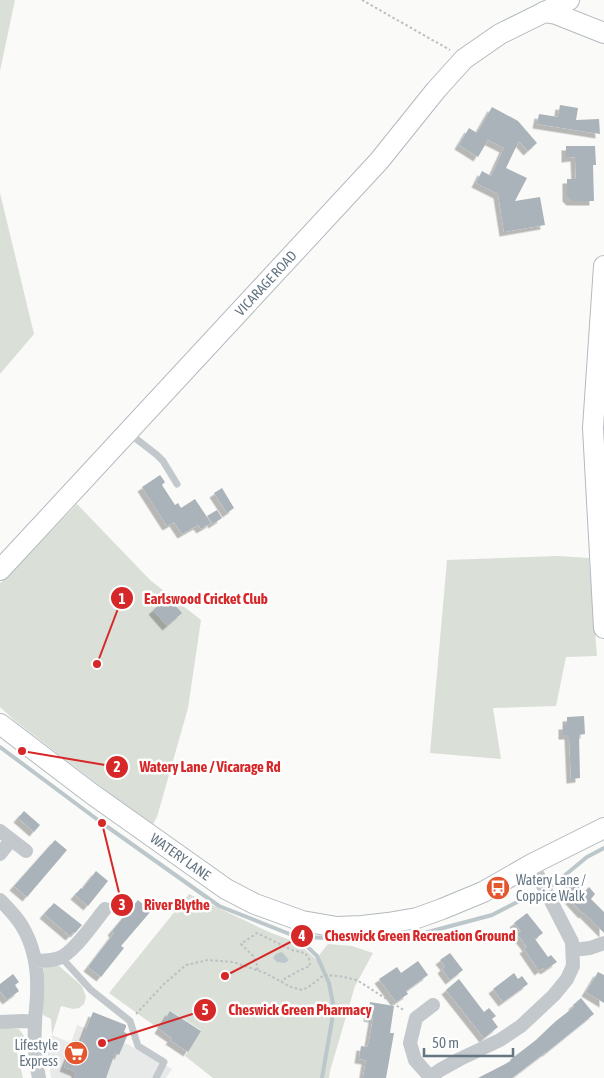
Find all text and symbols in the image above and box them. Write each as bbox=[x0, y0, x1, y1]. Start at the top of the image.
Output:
street label: VICARAGE ROAD bbox=[232, 247, 300, 319]
callout: Earlswood Cricket Club bbox=[109, 583, 278, 613]
text: 1 bbox=[118, 590, 126, 607]
text: Earlswood Cricket Club bbox=[144, 590, 268, 607]
callout: Watery Lane / Vicarage Rd bbox=[105, 752, 291, 782]
text: 2 bbox=[113, 758, 121, 775]
text: Watery Lane / Vicarage Rd bbox=[138, 758, 281, 775]
street label: WATERY LANE bbox=[147, 830, 214, 883]
place label: Watery Lane / Coppice Walk bbox=[516, 872, 586, 904]
bus stop icon: Watery Lane / Coppice Walk bbox=[485, 875, 511, 901]
callout: River Blythe bbox=[109, 890, 220, 920]
text: 3 bbox=[118, 896, 126, 913]
text: River Blythe bbox=[144, 896, 210, 913]
callout: Cheswick Green Recreation Ground bbox=[290, 921, 526, 951]
text: 4 bbox=[297, 927, 306, 944]
text: Cheswick Green Recreation Ground bbox=[324, 927, 516, 944]
callout: Cheswick Green Pharmacy bbox=[193, 995, 381, 1025]
text: 5 bbox=[201, 1001, 209, 1018]
text: Cheswick Green Pharmacy bbox=[228, 1001, 373, 1018]
scale bar bbox=[424, 1026, 513, 1058]
text: 50 m bbox=[432, 1034, 459, 1051]
place label: Lifestyle Express bbox=[14, 1037, 58, 1069]
supermarket icon: Lifestyle Express bbox=[63, 1040, 89, 1066]

